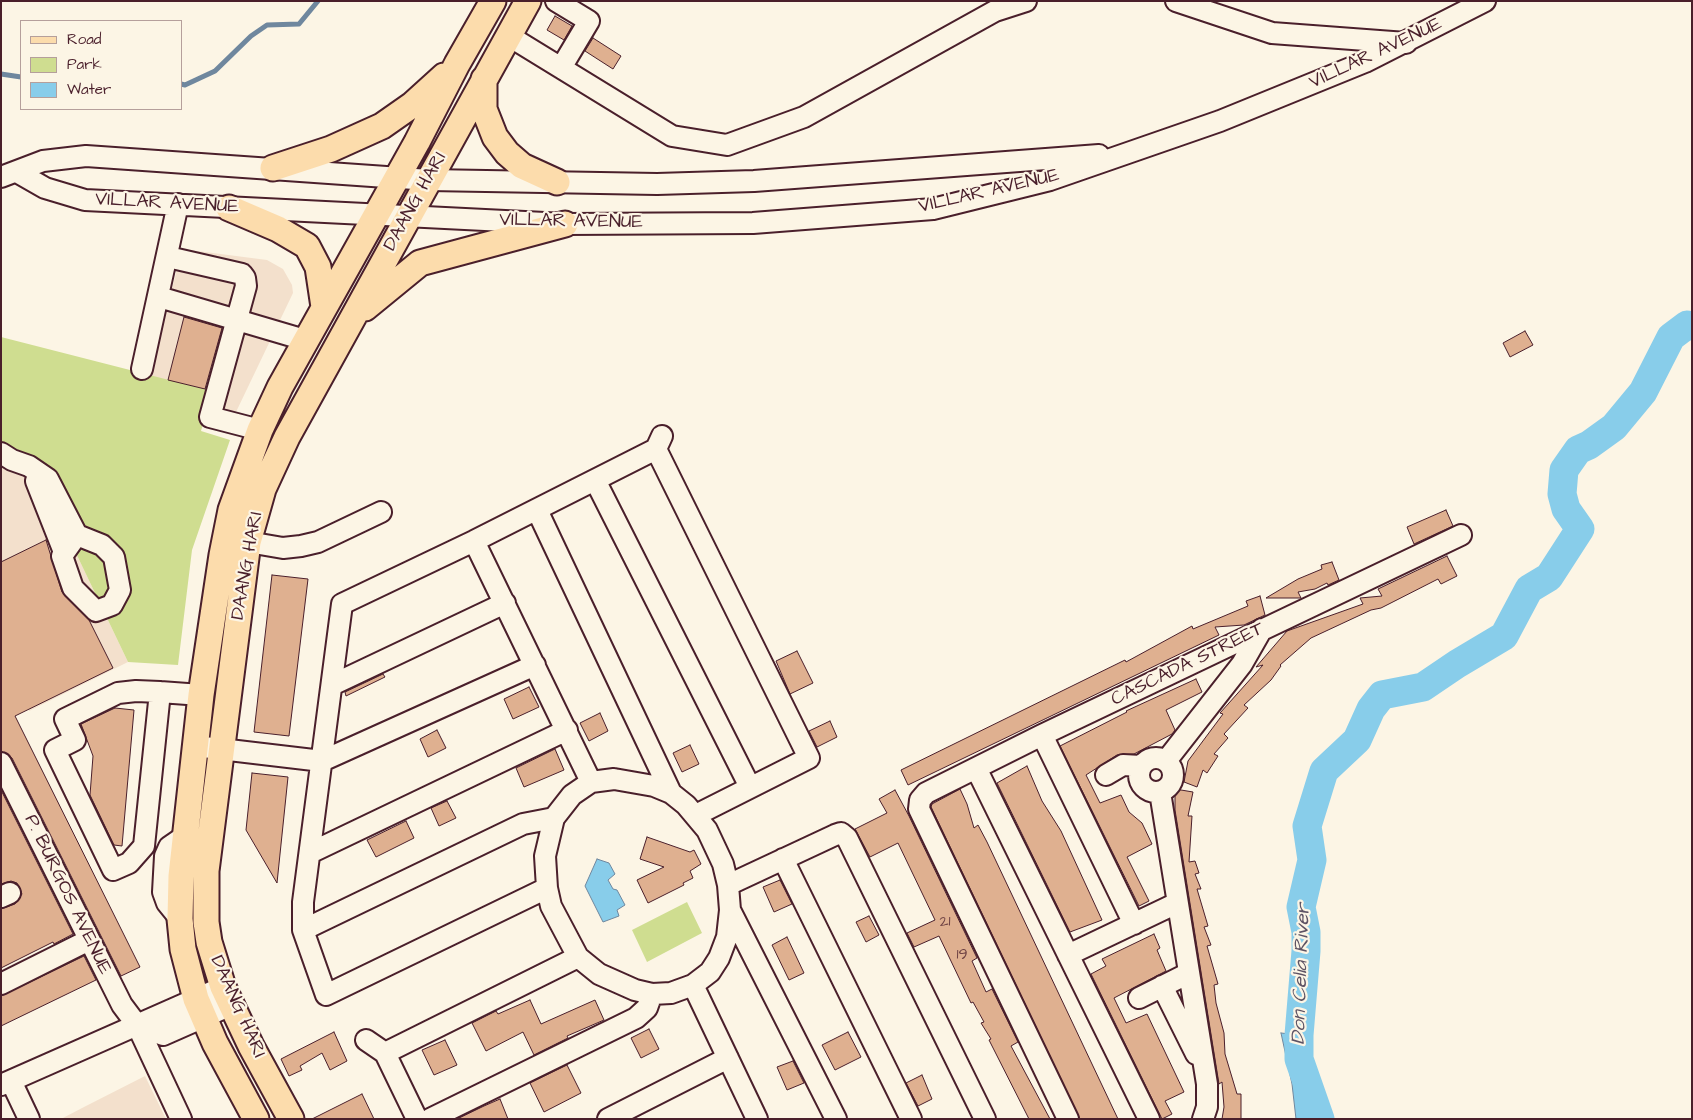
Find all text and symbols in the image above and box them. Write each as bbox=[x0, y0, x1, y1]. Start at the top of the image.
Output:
street label: VILLAR AVENUE bbox=[1306, 13, 1446, 95]
legend bbox=[20, 20, 182, 110]
text: Road bbox=[67, 29, 101, 50]
text: Park bbox=[67, 54, 102, 75]
text: Water bbox=[67, 79, 111, 100]
street label: DAANG HARI bbox=[380, 149, 452, 255]
street label: VILLAR AVENUE bbox=[916, 165, 1062, 219]
street label: VILLAR AVENUE bbox=[95, 189, 239, 219]
street label: VILLAR AVENUE bbox=[499, 209, 643, 235]
street label: DAANG HARI bbox=[227, 510, 269, 622]
street label: CASCADA STREET bbox=[1108, 618, 1268, 712]
street label: P. BURGOS AVENUE bbox=[18, 811, 116, 979]
water label: Don Celia River bbox=[1288, 903, 1316, 1045]
house number: 21 bbox=[939, 913, 951, 933]
house number: 19 bbox=[956, 946, 968, 966]
street label: DAANG HARI bbox=[204, 952, 270, 1062]

